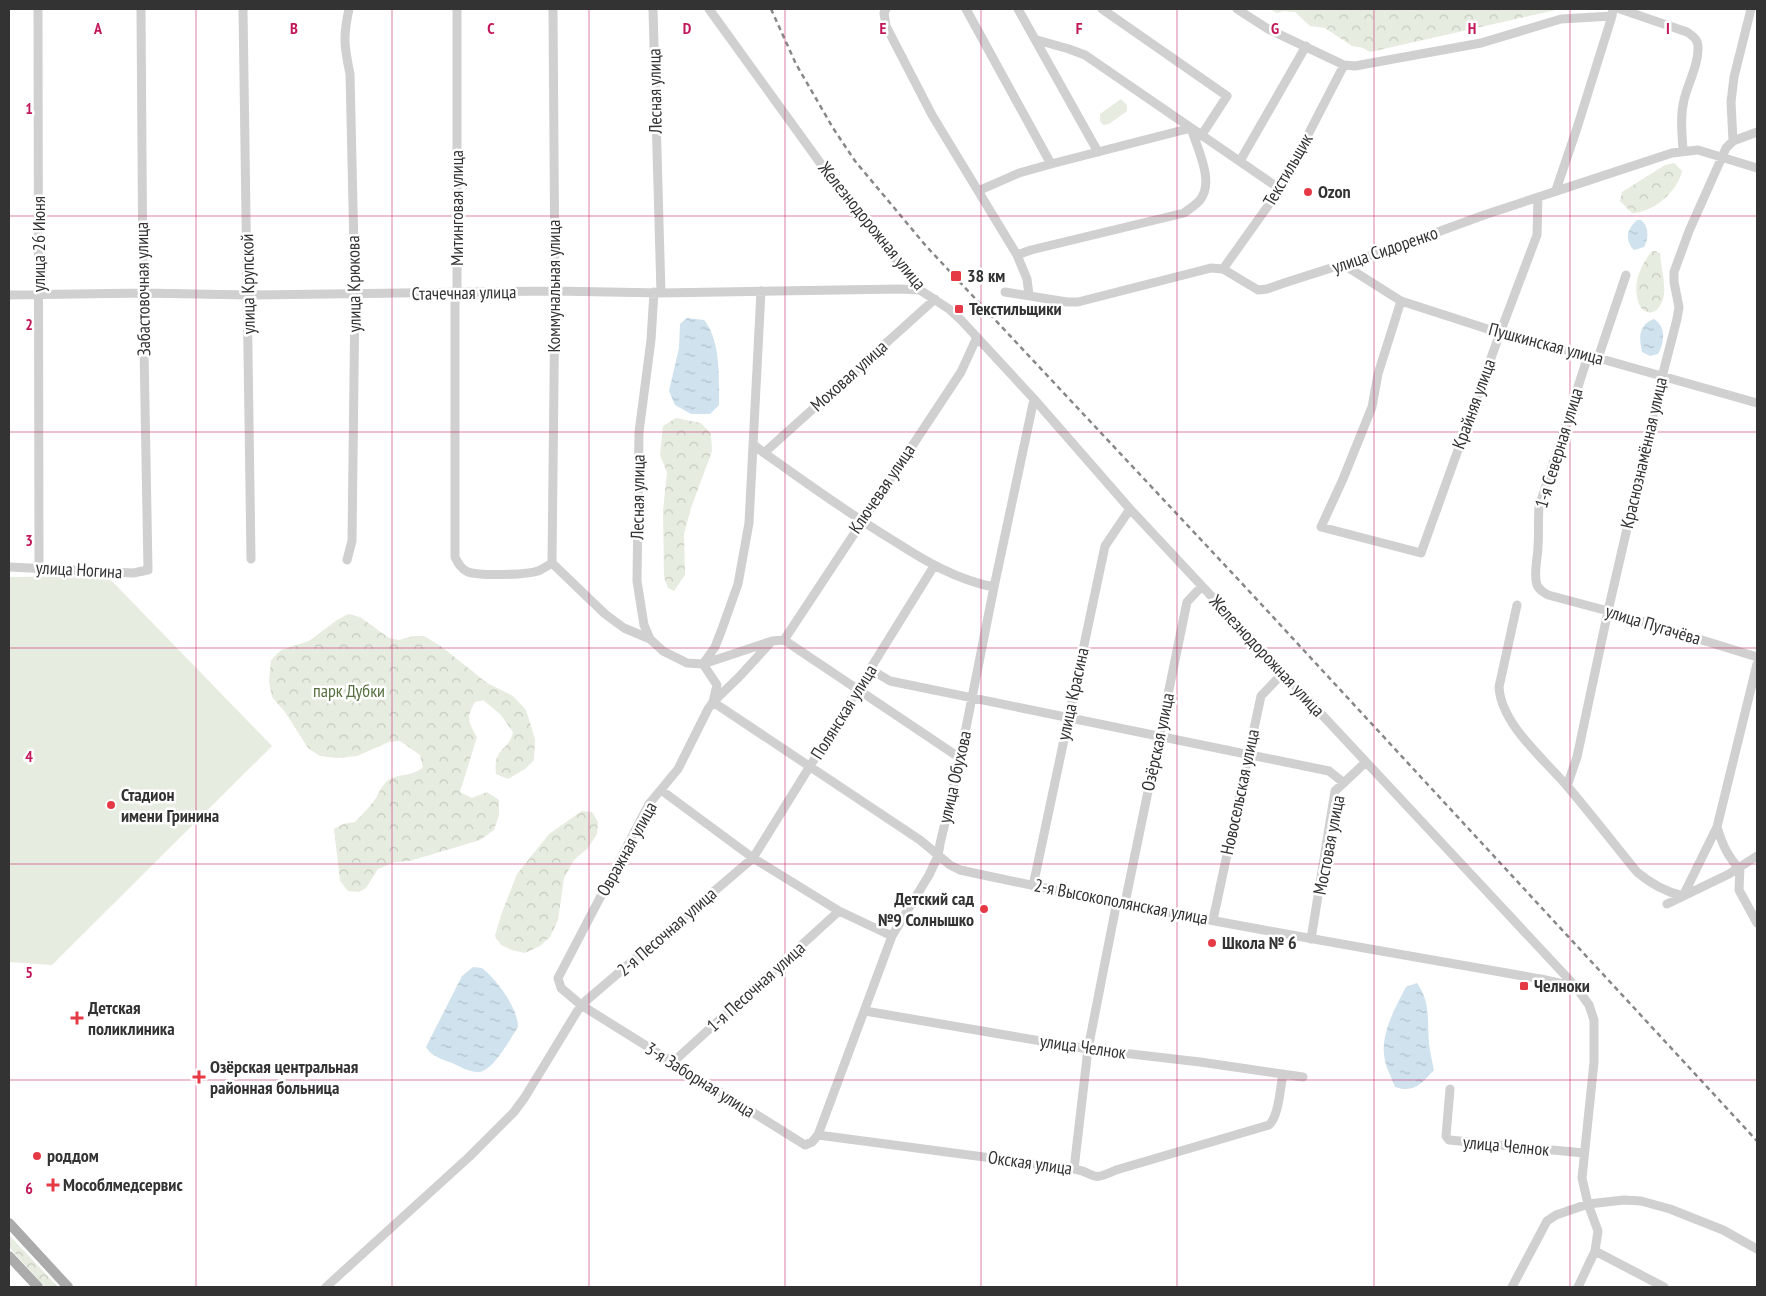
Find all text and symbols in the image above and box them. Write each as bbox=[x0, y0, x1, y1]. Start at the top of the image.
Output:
text: A bbox=[93, 18, 103, 38]
text: B bbox=[290, 18, 298, 38]
text: C bbox=[487, 18, 495, 38]
text: D bbox=[683, 18, 692, 38]
text: E bbox=[880, 18, 887, 38]
text: F bbox=[1076, 18, 1083, 38]
text: G bbox=[1271, 18, 1279, 38]
text: H bbox=[1468, 18, 1476, 38]
text: I bbox=[1666, 18, 1670, 38]
street label: Лесная улица bbox=[642, 48, 667, 135]
text: 1 bbox=[25, 98, 33, 118]
street label: Текстильщик bbox=[1258, 129, 1318, 210]
street label: Митинговая улица bbox=[445, 150, 468, 266]
street label: Железнодорожная улица bbox=[813, 156, 931, 295]
place label: Ozon bbox=[1318, 180, 1351, 203]
marker: Ozon bbox=[1302, 186, 1314, 198]
street label: улица 26 Июня bbox=[27, 196, 50, 292]
street label: Коммунальная улица bbox=[542, 219, 565, 353]
street label: улица Сидоренко bbox=[1329, 221, 1441, 278]
street label: Забастовочная улица bbox=[130, 222, 155, 356]
street label: улица Крупской bbox=[235, 233, 260, 335]
street label: улица Крюкова bbox=[341, 235, 366, 333]
place label: 38 км bbox=[967, 264, 1005, 287]
marker: 38 км bbox=[949, 269, 963, 283]
street label: Стачечная улица bbox=[411, 280, 516, 305]
place label: Текстильщики bbox=[969, 297, 1062, 320]
marker: Текстильщики bbox=[953, 303, 965, 315]
text: 2 bbox=[25, 314, 33, 334]
street label: Пушкинская улица bbox=[1486, 317, 1606, 370]
street label: Моховая улица bbox=[805, 335, 892, 416]
street label: Крайняя улица bbox=[1447, 356, 1500, 452]
street label: Краснознамённая улица bbox=[1615, 375, 1672, 531]
street label: 1-я Северная улица bbox=[1529, 385, 1588, 511]
street label: Ключевая улица bbox=[843, 440, 920, 538]
street label: Лесная улица bbox=[625, 454, 650, 541]
text: 3 bbox=[25, 530, 33, 550]
street label: улица Ногина bbox=[35, 556, 123, 583]
street label: Железнодорожная улица bbox=[1204, 589, 1330, 721]
street label: улица Пугачёва bbox=[1603, 599, 1704, 650]
street label: улица Красина bbox=[1051, 646, 1094, 742]
street label: Полянская улица bbox=[805, 660, 882, 763]
park label: парк Дубки bbox=[313, 679, 385, 702]
street label: Озёрская улица bbox=[1136, 691, 1179, 793]
street label: Новосельская улица bbox=[1215, 727, 1264, 857]
street label: улица Обухова bbox=[933, 728, 976, 825]
text: 4 bbox=[25, 746, 33, 766]
place label: Стадион имени Гринина bbox=[121, 783, 219, 827]
street label: Мостовая улица bbox=[1308, 793, 1349, 897]
street label: Овражная улица bbox=[591, 797, 662, 900]
marker: Стадион имени Гринина bbox=[105, 799, 117, 811]
street label: 2-я Высокополянская улица bbox=[1032, 873, 1210, 930]
street label: 2-я Песочная улица bbox=[612, 882, 721, 981]
place label: Детский сад №9 Солнышко bbox=[878, 887, 974, 931]
marker: Детский сад №9 Солнышко bbox=[978, 903, 990, 915]
place label: Школа № 6 bbox=[1222, 931, 1297, 954]
street label: 1-я Песочная улица bbox=[702, 936, 810, 1037]
marker: Школа № 6 bbox=[1206, 937, 1218, 949]
text: 5 bbox=[25, 962, 33, 982]
place label: Челноки bbox=[1534, 974, 1590, 997]
marker: Челноки bbox=[1518, 980, 1530, 992]
place label: Детская поликлиника bbox=[88, 996, 175, 1040]
marker: Детская поликлиника bbox=[70, 1011, 84, 1025]
street label: улица Челнок bbox=[1039, 1029, 1128, 1064]
street label: 3-я Заборная улица bbox=[641, 1037, 759, 1122]
place label: Озёрская центральная районная больница bbox=[210, 1055, 358, 1099]
marker: Озёрская центральная районная больница bbox=[192, 1070, 206, 1084]
street label: улица Челнок bbox=[1462, 1130, 1550, 1161]
place label: роддом bbox=[47, 1144, 99, 1167]
street label: Окская улица bbox=[986, 1145, 1074, 1180]
marker: роддом bbox=[31, 1150, 43, 1162]
place label: Мособлмедсервис bbox=[63, 1173, 183, 1196]
text: 6 bbox=[25, 1178, 33, 1198]
marker: Мособлмедсервис bbox=[47, 1179, 59, 1191]

